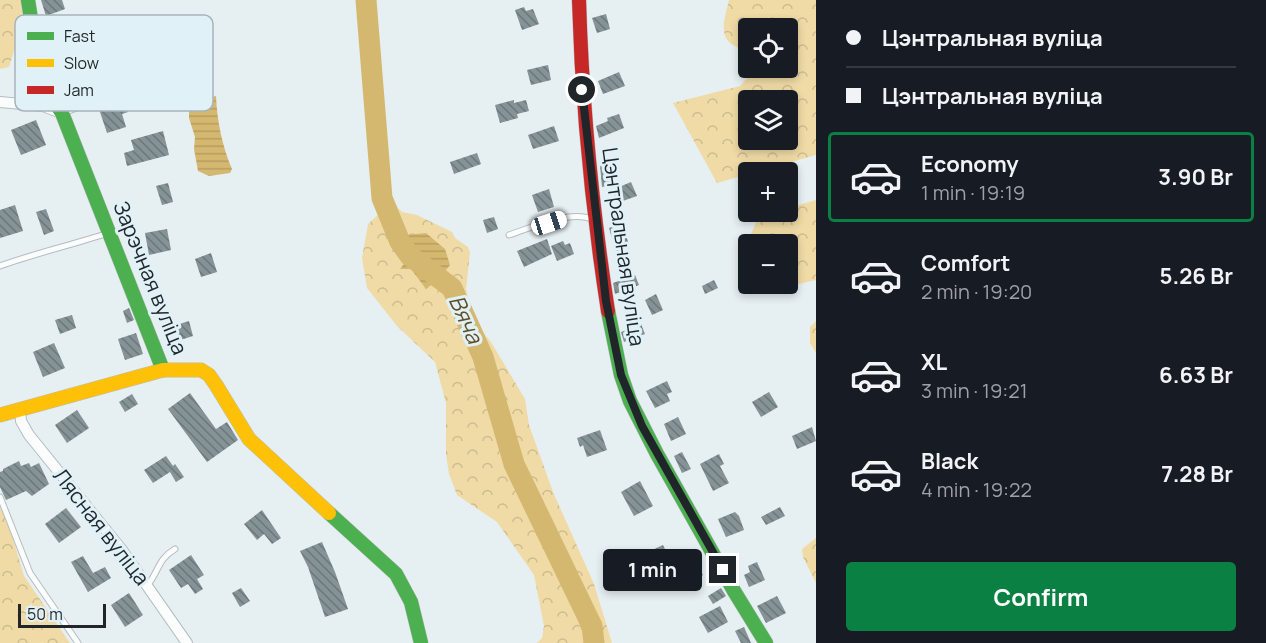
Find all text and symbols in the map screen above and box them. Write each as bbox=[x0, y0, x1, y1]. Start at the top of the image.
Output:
legend bbox=[15, 15, 213, 111]
map controls bbox=[738, 18, 798, 294]
button: locate bbox=[738, 18, 798, 78]
text: Цэнтральная вуліца bbox=[882, 23, 1103, 53]
text: Fast bbox=[64, 25, 95, 47]
text: Slow bbox=[64, 52, 99, 74]
route start bbox=[568, 76, 595, 103]
text: Jam bbox=[64, 79, 94, 101]
text: Цэнтральная вуліца bbox=[882, 81, 1103, 111]
button: layers bbox=[738, 90, 798, 150]
street label: Цэнтральная вуліца bbox=[596, 146, 652, 348]
text: Economy bbox=[921, 149, 1019, 179]
icon: car bbox=[849, 150, 903, 204]
button: + bbox=[738, 162, 798, 222]
text: 3.90 Br bbox=[1158, 162, 1233, 192]
text: 1 min · 19:19 bbox=[921, 179, 1025, 206]
street label: Зарэчная вуліца bbox=[107, 197, 194, 358]
car bbox=[529, 209, 569, 237]
button: − bbox=[738, 234, 798, 294]
text: Comfort bbox=[921, 248, 1010, 278]
icon: car bbox=[849, 249, 903, 303]
text: 5.26 Br bbox=[1160, 261, 1233, 291]
text: 2 min · 19:20 bbox=[921, 278, 1032, 305]
water label: Вяча bbox=[442, 290, 491, 350]
text: XL bbox=[921, 347, 947, 377]
icon: car bbox=[849, 348, 903, 402]
text: 6.63 Br bbox=[1159, 360, 1233, 390]
text: 3 min · 19:21 bbox=[921, 377, 1028, 404]
text: Black bbox=[921, 446, 978, 476]
icon: car bbox=[849, 447, 903, 501]
text: 7.28 Br bbox=[1161, 459, 1233, 489]
street label: Лясная вуліца bbox=[47, 462, 156, 591]
text: 4 min · 19:22 bbox=[921, 476, 1032, 503]
callout: 1 min bbox=[603, 549, 702, 591]
text: 1 min bbox=[628, 556, 677, 583]
route end bbox=[709, 556, 736, 583]
button: Confirm bbox=[846, 562, 1236, 631]
scale bar bbox=[18, 601, 106, 628]
text: 50 m bbox=[27, 603, 63, 625]

